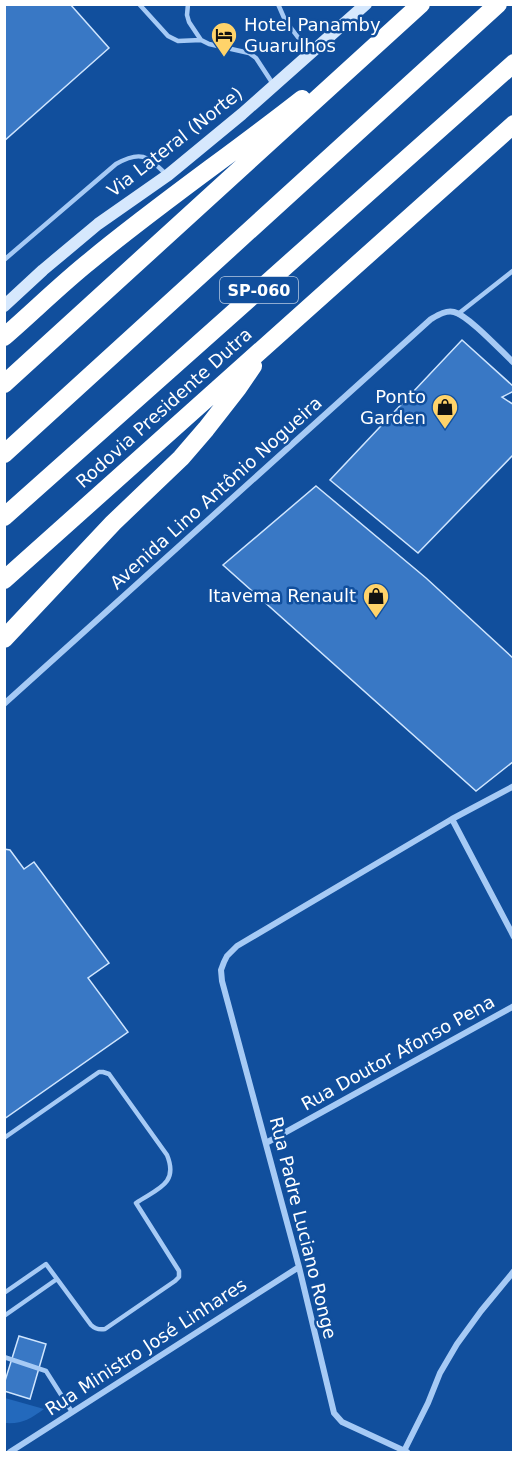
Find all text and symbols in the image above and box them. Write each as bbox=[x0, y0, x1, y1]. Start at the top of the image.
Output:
place label: Hotel Panamby Guarulhos bbox=[244, 14, 381, 56]
hotel icon: Hotel Panamby Guarulhos bbox=[209, 20, 239, 58]
street label: Via Lateral (Norte) bbox=[103, 82, 247, 201]
road number: SP-060 bbox=[220, 277, 298, 303]
street label: Rodovia Presidente Dutra bbox=[72, 323, 256, 492]
place label: Ponto Garden bbox=[360, 386, 426, 428]
street label: Avenida Lino Antônio Nogueira bbox=[106, 392, 326, 593]
shop icon: Ponto Garden bbox=[430, 392, 460, 430]
shop icon: Itavema Renault bbox=[361, 581, 391, 619]
place label: Itavema Renault bbox=[208, 585, 356, 606]
street label: Rua Doutor Afonso Pena bbox=[298, 991, 498, 1114]
street label: Rua Padre Luciano Ronge bbox=[266, 1115, 341, 1341]
street label: Rua Ministro José Linhares bbox=[41, 1274, 250, 1420]

